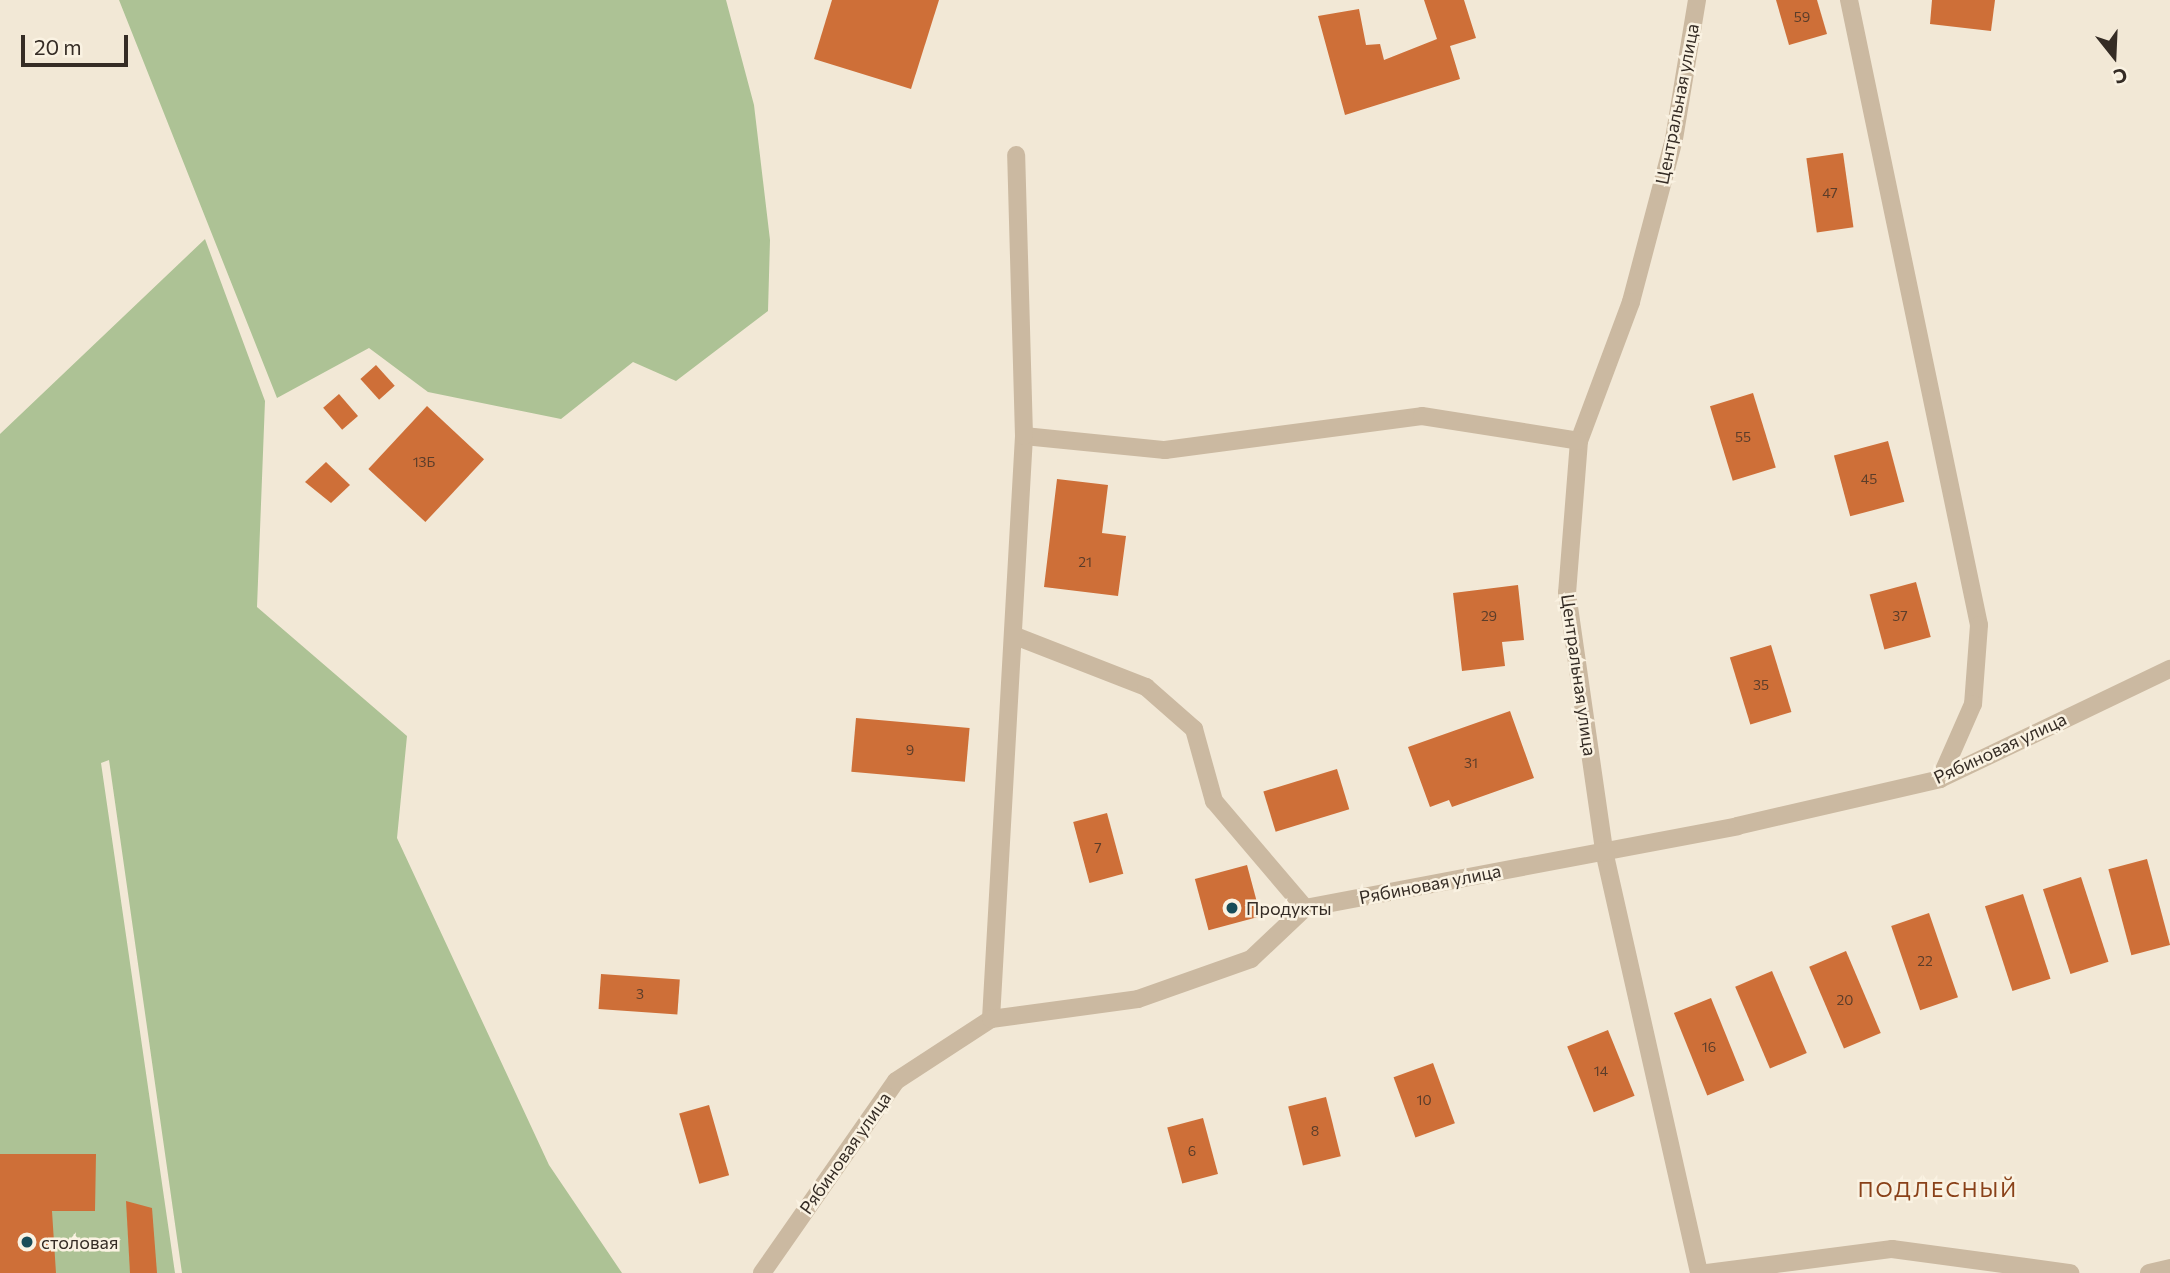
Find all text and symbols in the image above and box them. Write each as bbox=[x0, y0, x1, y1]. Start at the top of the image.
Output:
house number: 59 bbox=[1794, 9, 1810, 25]
scale bar bbox=[24, 21, 131, 65]
north arrow bbox=[2079, 21, 2149, 91]
street label: Центральная улица bbox=[1651, 22, 1703, 186]
text: 20 m bbox=[34, 34, 82, 59]
text: С bbox=[2111, 64, 2130, 89]
house number: 47 bbox=[1822, 185, 1838, 201]
house number: 55 bbox=[1735, 429, 1751, 445]
house number: 13Б bbox=[413, 454, 435, 470]
house number: 45 bbox=[1861, 471, 1877, 487]
house number: 21 bbox=[1078, 554, 1092, 570]
street label: Центральная улица bbox=[1557, 593, 1601, 757]
house number: 29 bbox=[1481, 608, 1497, 624]
house number: 37 bbox=[1892, 608, 1908, 624]
house number: 35 bbox=[1753, 677, 1769, 693]
street label: Рябиновая улица bbox=[1930, 708, 2070, 788]
house number: 9 bbox=[906, 742, 914, 758]
house number: 31 bbox=[1464, 755, 1478, 771]
house number: 7 bbox=[1094, 840, 1102, 856]
street label: Рябиновая улица bbox=[1357, 860, 1503, 908]
place label: Продукты bbox=[1246, 897, 1331, 919]
marker: Продукты bbox=[1224, 900, 1240, 916]
house number: 22 bbox=[1917, 953, 1933, 969]
house number: 3 bbox=[636, 986, 644, 1002]
house number: 20 bbox=[1837, 992, 1853, 1008]
house number: 16 bbox=[1702, 1039, 1716, 1055]
house number: 14 bbox=[1594, 1063, 1608, 1079]
street label: Рябиновая улица bbox=[795, 1088, 895, 1218]
house number: 10 bbox=[1416, 1092, 1432, 1108]
house number: 8 bbox=[1311, 1123, 1319, 1139]
house number: 6 bbox=[1188, 1143, 1196, 1159]
district label: ПОДЛЕСНЫЙ bbox=[1859, 1176, 2017, 1202]
place label: столовая bbox=[41, 1231, 118, 1253]
marker: столовая bbox=[19, 1234, 35, 1250]

